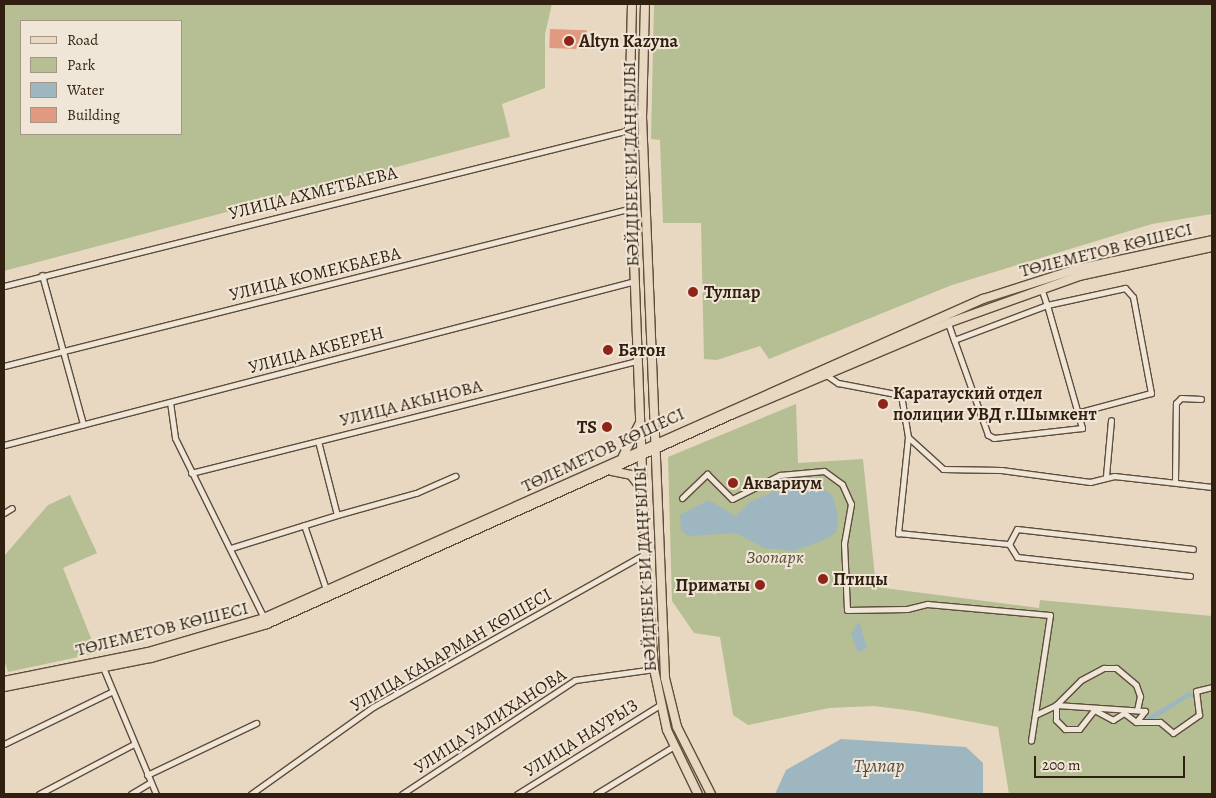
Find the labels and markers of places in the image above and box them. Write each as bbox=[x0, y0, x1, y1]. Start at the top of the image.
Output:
place label: Altyn Kazyna bbox=[579, 30, 678, 52]
marker: Altyn Kazyna bbox=[563, 35, 575, 47]
place label: Тулпар bbox=[704, 281, 760, 303]
marker: Тулпар bbox=[686, 285, 700, 299]
place label: Батон bbox=[618, 339, 666, 361]
marker: Батон bbox=[602, 344, 614, 356]
place label: Каратауский отдел полиции УВД г.Шымкент bbox=[893, 383, 1097, 426]
marker: Каратауский отдел полиции УВД г.Шымкент bbox=[877, 398, 889, 410]
place label: TS bbox=[577, 416, 597, 438]
marker: TS bbox=[601, 421, 613, 433]
place label: Аквариум bbox=[743, 472, 822, 494]
marker: Аквариум bbox=[727, 477, 739, 489]
place label: Птицы bbox=[833, 568, 888, 590]
marker: Птицы bbox=[817, 573, 829, 585]
place label: Приматы bbox=[675, 574, 750, 596]
marker: Приматы bbox=[754, 579, 766, 591]

